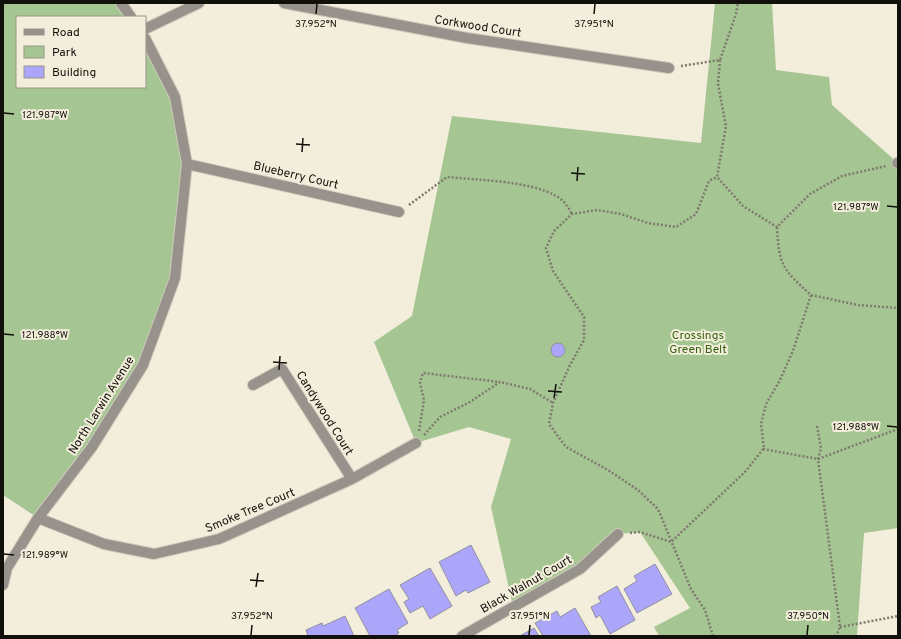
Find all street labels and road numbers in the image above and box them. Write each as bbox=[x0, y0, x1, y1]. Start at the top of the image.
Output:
street label: Corkwood Court bbox=[433, 12, 522, 42]
street label: Blueberry Court bbox=[252, 158, 340, 194]
street label: North Larwin Avenue bbox=[65, 354, 138, 458]
street label: Candywood Court bbox=[292, 368, 357, 459]
street label: Smoke Tree Court bbox=[203, 485, 298, 537]
street label: Black Walnut Court bbox=[478, 552, 575, 618]

